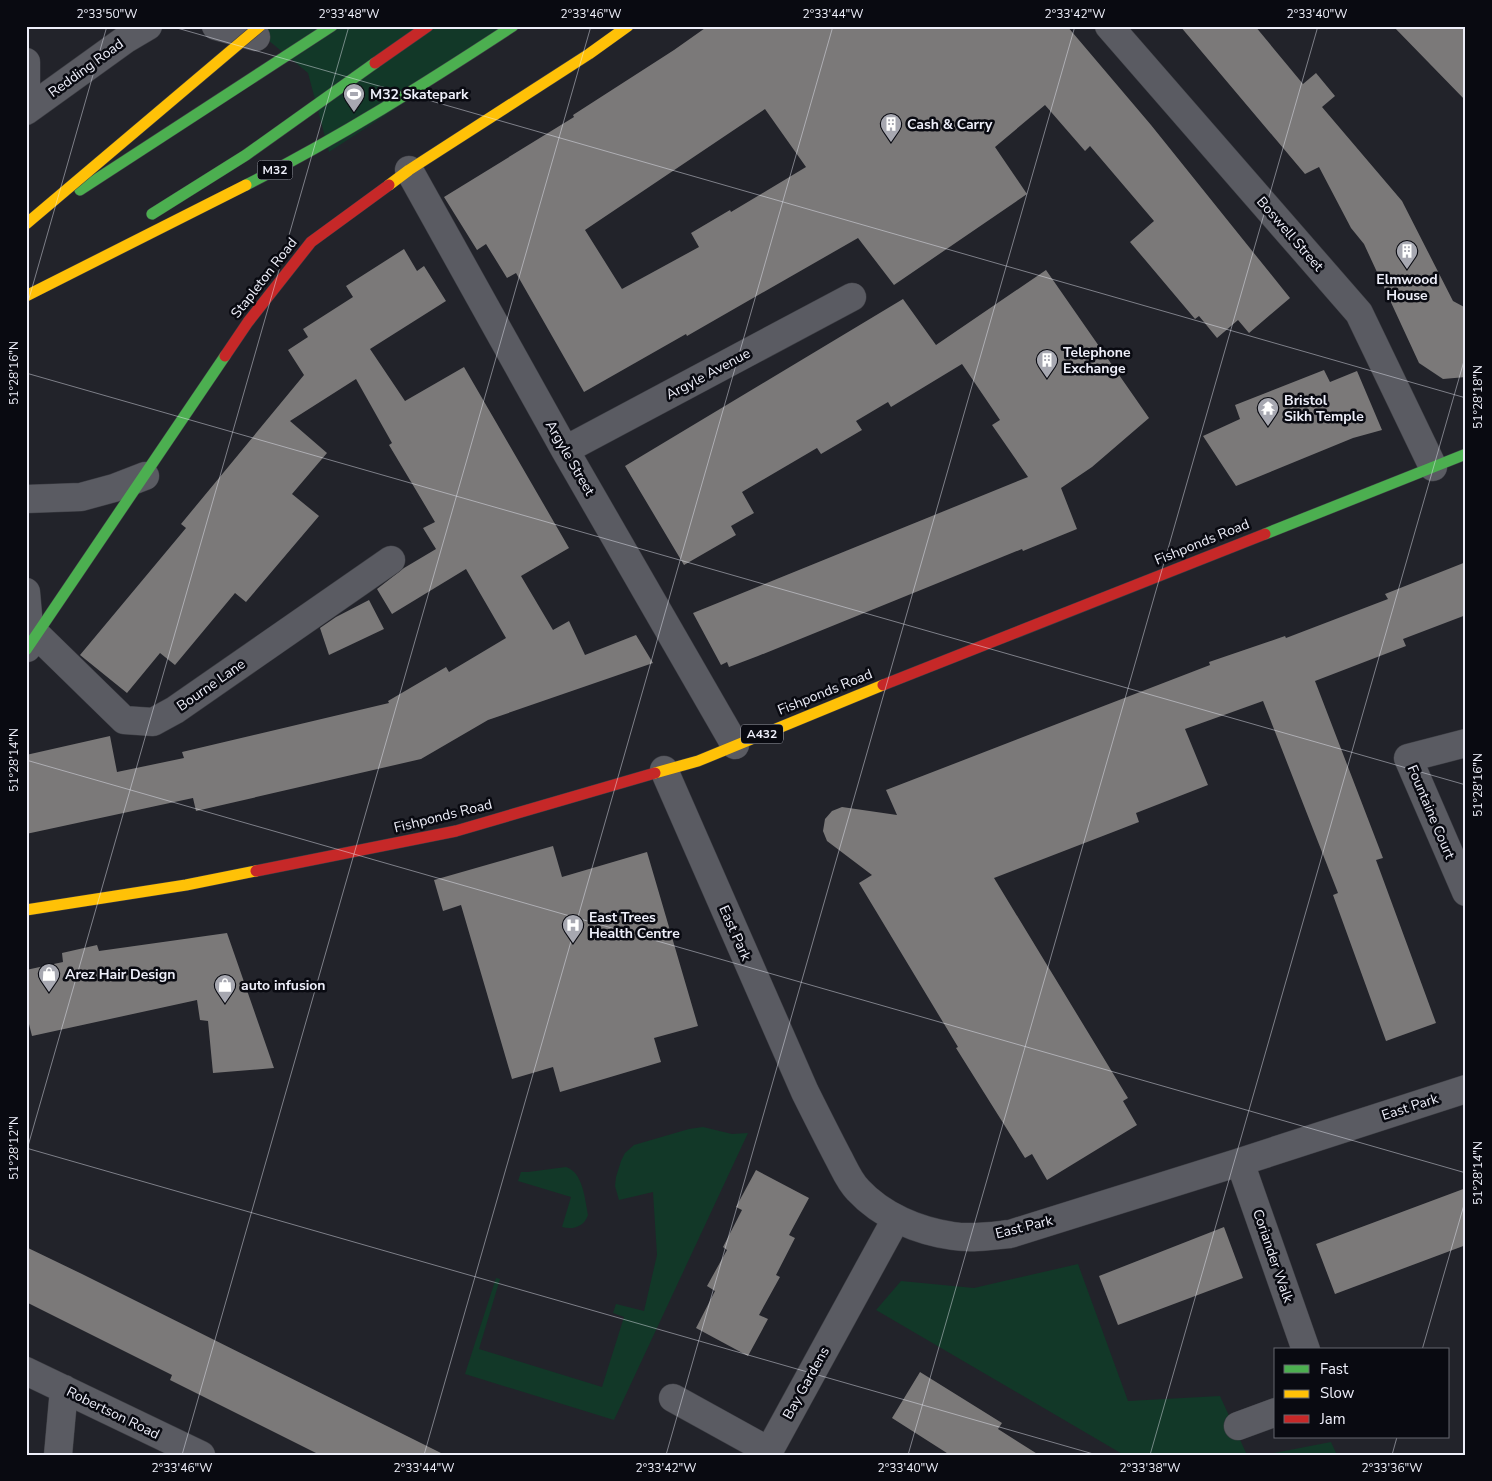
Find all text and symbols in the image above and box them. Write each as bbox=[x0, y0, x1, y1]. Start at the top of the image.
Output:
text: 2°33'50"W bbox=[76, 6, 138, 22]
text: 2°33'48"W bbox=[318, 6, 380, 22]
text: 2°33'46"W bbox=[560, 6, 622, 22]
text: 2°33'44"W bbox=[802, 6, 864, 22]
text: 2°33'42"W bbox=[1044, 6, 1106, 22]
text: 2°33'40"W bbox=[1286, 6, 1348, 22]
street label: Redding Road bbox=[45, 34, 127, 102]
sports icon: M32 Skatepark bbox=[342, 82, 366, 113]
place label: M32 Skatepark bbox=[370, 85, 469, 104]
building icon: Cash & Carry bbox=[879, 112, 903, 143]
place label: Cash & Carry bbox=[907, 115, 993, 134]
road number: M32 bbox=[258, 160, 292, 180]
street label: Boswell Street bbox=[1252, 193, 1328, 275]
street label: Stapleton Road bbox=[227, 234, 301, 322]
building icon: Elmwood House bbox=[1395, 239, 1419, 270]
place label: Elmwood House bbox=[1376, 270, 1438, 305]
text: 51°28'16"N bbox=[6, 341, 22, 405]
place label: Telephone Exchange bbox=[1063, 343, 1131, 378]
street label: Argyle Avenue bbox=[662, 344, 754, 404]
building icon: Telephone Exchange bbox=[1035, 348, 1059, 379]
text: 51°28'18"N bbox=[1470, 365, 1486, 429]
place label: Bristol Sikh Temple bbox=[1284, 391, 1364, 426]
temple icon: Bristol Sikh Temple bbox=[1256, 396, 1280, 427]
street label: Argyle Street bbox=[541, 417, 599, 499]
street label: Fishponds Road bbox=[1152, 514, 1252, 570]
street label: Bourne Lane bbox=[173, 654, 249, 716]
street label: Fishponds Road bbox=[775, 664, 875, 720]
road number: A432 bbox=[741, 724, 783, 744]
text: 51°28'14"N bbox=[6, 728, 22, 792]
text: 51°28'16"N bbox=[1470, 753, 1486, 817]
street label: Fountaine Court bbox=[1403, 762, 1459, 862]
street label: Fishponds Road bbox=[392, 795, 494, 837]
street label: East Park bbox=[714, 902, 756, 965]
place label: East Trees Health Centre bbox=[589, 908, 680, 943]
hospital icon: East Trees Health Centre bbox=[561, 913, 585, 944]
shop icon: Arez Hair Design bbox=[37, 962, 61, 993]
place label: Arez Hair Design bbox=[65, 965, 175, 984]
shop icon: auto infusion bbox=[213, 973, 237, 1004]
place label: auto infusion bbox=[241, 976, 326, 995]
street label: East Park bbox=[1379, 1089, 1442, 1125]
text: 51°28'12"N bbox=[6, 1116, 22, 1180]
text: 51°28'14"N bbox=[1470, 1141, 1486, 1205]
street label: Coriander Walk bbox=[1248, 1207, 1298, 1306]
street label: East Park bbox=[993, 1210, 1056, 1243]
street label: Bay Gardens bbox=[778, 1343, 834, 1423]
legend bbox=[1274, 1348, 1450, 1438]
text: Fast bbox=[1320, 1359, 1349, 1379]
street label: Robertson Road bbox=[63, 1382, 163, 1444]
text: Slow bbox=[1320, 1383, 1355, 1403]
text: Jam bbox=[1319, 1409, 1346, 1429]
text: 2°33'46"W bbox=[151, 1460, 213, 1476]
text: 2°33'44"W bbox=[393, 1460, 455, 1476]
text: 2°33'42"W bbox=[635, 1460, 697, 1476]
text: 2°33'40"W bbox=[877, 1460, 939, 1476]
text: 2°33'38"W bbox=[1119, 1460, 1181, 1476]
text: 2°33'36"W bbox=[1361, 1460, 1423, 1476]

